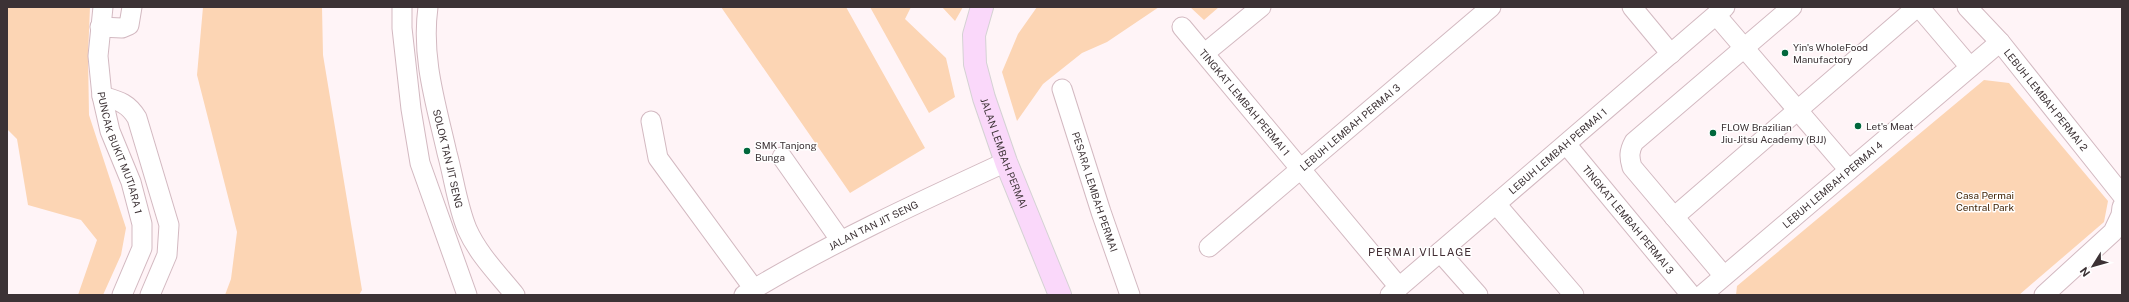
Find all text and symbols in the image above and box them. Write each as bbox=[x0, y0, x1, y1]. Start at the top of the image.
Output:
place label: Yin's WholeFood Manufactory bbox=[1793, 41, 1868, 65]
street label: LEBUH LEMBAH PERMAI 2 bbox=[2002, 46, 2090, 153]
street label: TINGKAT LEMBAH PERMAI 1 bbox=[1197, 47, 1293, 158]
marker: Yin's WholeFood Manufactory bbox=[1780, 48, 1790, 58]
street label: LEBUH LEMBAH PERMAI 3 bbox=[1297, 81, 1402, 173]
street label: PUNCAK BUKIT MUTIARA 1 bbox=[96, 91, 145, 215]
street label: JALAN LEMBAH PERMAI bbox=[978, 96, 1030, 210]
street label: LEBUH LEMBAH PERMAI 1 bbox=[1506, 105, 1609, 196]
street label: SOLOK TAN JIT SENG bbox=[431, 108, 466, 209]
place label: Let's Meat bbox=[1866, 120, 1914, 132]
place label: FLOW Brazilian Jiu-Jitsu Academy (BJJ) bbox=[1721, 121, 1827, 145]
marker: Let's Meat bbox=[1853, 121, 1863, 131]
marker: FLOW Brazilian Jiu-Jitsu Academy (BJJ) bbox=[1708, 128, 1718, 138]
street label: PESARA LEMBAH PERMAI bbox=[1070, 130, 1120, 253]
street label: LEBUH LEMBAH PERMAI 4 bbox=[1780, 138, 1885, 230]
place label: SMK Tanjong Bunga bbox=[755, 139, 817, 163]
marker: SMK Tanjong Bunga bbox=[742, 146, 752, 156]
street label: TINGKAT LEMBAH PERMAI 3 bbox=[1580, 163, 1677, 276]
park label: Casa Permai Central Park bbox=[1956, 189, 2014, 213]
street label: JALAN TAN JIT SENG bbox=[826, 198, 920, 252]
district label: PERMAI VILLAGE bbox=[1368, 246, 1472, 258]
north arrow bbox=[2073, 246, 2113, 286]
text: N bbox=[2078, 265, 2092, 279]

